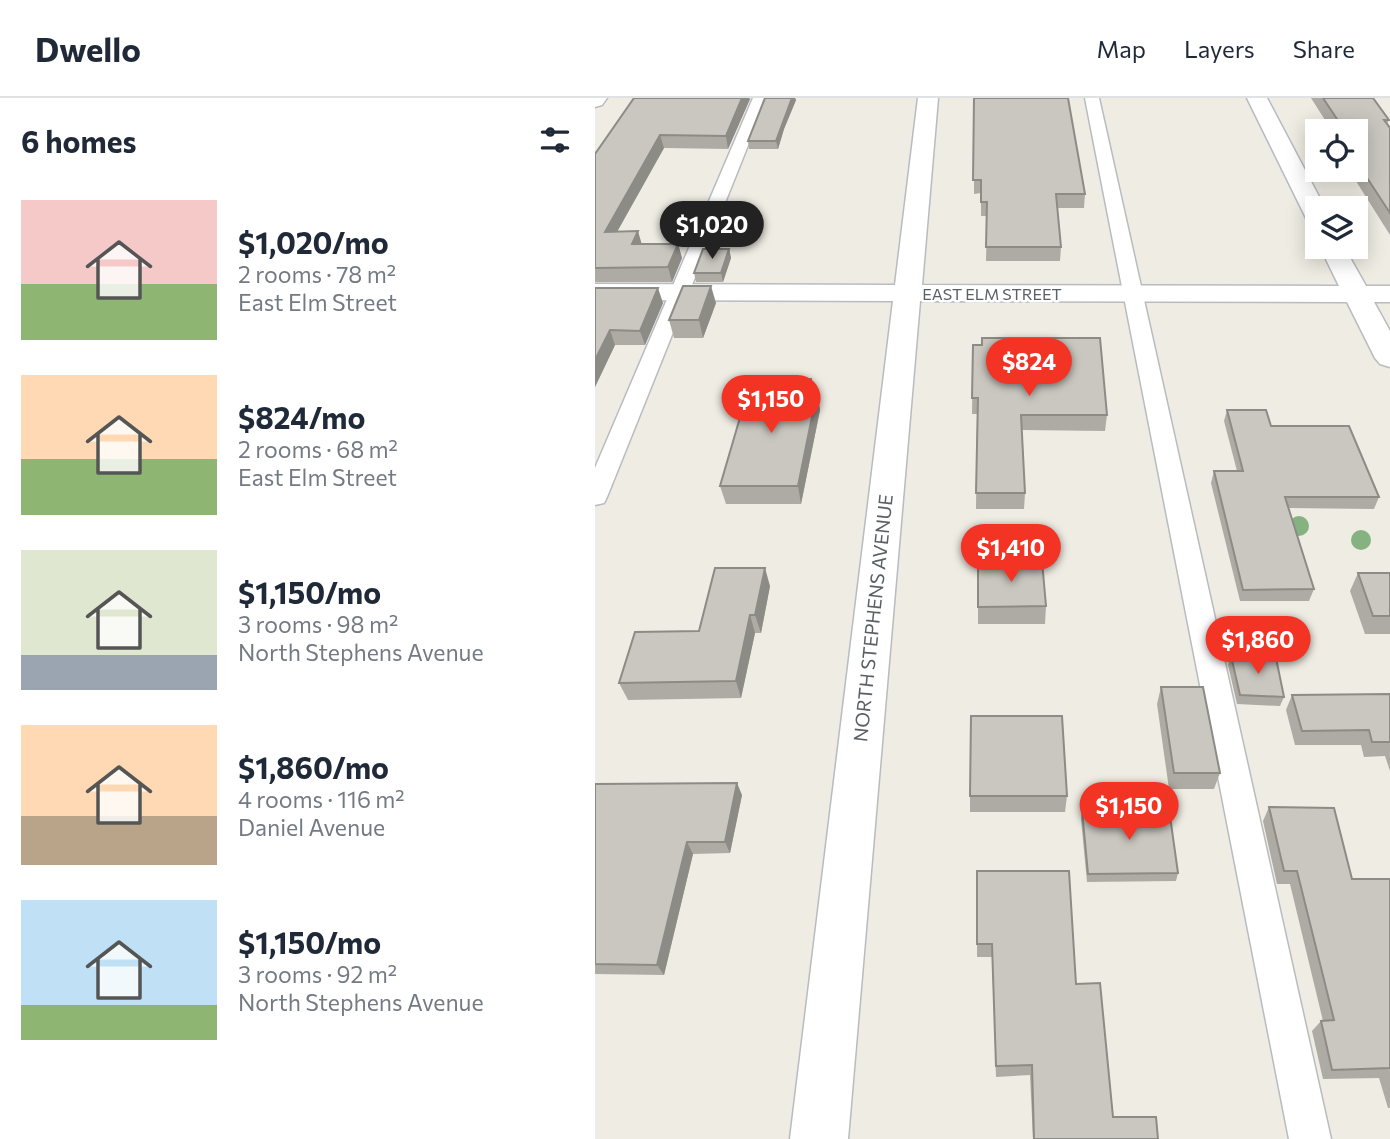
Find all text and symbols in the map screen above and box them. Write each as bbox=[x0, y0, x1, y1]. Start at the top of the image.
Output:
text: Dwello bbox=[35, 28, 141, 69]
text: Map bbox=[1097, 34, 1146, 63]
text: Layers bbox=[1184, 34, 1255, 63]
text: Share bbox=[1293, 34, 1355, 63]
map controls bbox=[1305, 119, 1368, 259]
button: locate bbox=[1305, 119, 1368, 182]
icon: filters bbox=[536, 121, 574, 159]
text: 6 homes bbox=[21, 122, 136, 159]
button: layers bbox=[1305, 196, 1368, 259]
pin: $1,020 bbox=[655, 202, 769, 261]
text: $1,020 bbox=[676, 210, 748, 238]
text: $1,020/mo bbox=[238, 223, 389, 260]
icon: home bbox=[77, 228, 161, 312]
text: 2 rooms · 78 m² bbox=[238, 260, 396, 288]
street label: EAST ELM STREET bbox=[922, 284, 1062, 303]
text: East Elm Street bbox=[238, 288, 397, 316]
pin: $824 bbox=[988, 338, 1070, 398]
text: $824 bbox=[1002, 347, 1056, 375]
pin: $1,150 bbox=[714, 376, 828, 435]
text: $1,150 bbox=[738, 384, 804, 412]
text: $824/mo bbox=[238, 398, 365, 435]
icon: home bbox=[77, 403, 161, 487]
text: 2 rooms · 68 m² bbox=[238, 435, 398, 463]
text: East Elm Street bbox=[238, 463, 397, 491]
street label: NORTH STEPHENS AVENUE bbox=[848, 493, 897, 743]
pin: $1,410 bbox=[954, 524, 1068, 584]
text: $1,410 bbox=[977, 533, 1045, 561]
text: $1,150/mo bbox=[238, 573, 381, 610]
icon: home bbox=[77, 578, 161, 662]
text: 3 rooms · 98 m² bbox=[238, 610, 398, 638]
pin: $1,860 bbox=[1201, 616, 1315, 676]
text: $1,860 bbox=[1222, 625, 1294, 653]
text: North Stephens Avenue bbox=[238, 638, 484, 666]
text: $1,860/mo bbox=[238, 748, 389, 785]
icon: home bbox=[77, 753, 161, 837]
pin: $1,150 bbox=[1072, 782, 1186, 842]
text: 4 rooms · 116 m² bbox=[238, 785, 405, 813]
text: $1,150 bbox=[1096, 791, 1162, 819]
text: Daniel Avenue bbox=[238, 813, 385, 841]
text: $1,150/mo bbox=[238, 923, 381, 960]
icon: home bbox=[77, 928, 161, 1012]
text: 3 rooms · 92 m² bbox=[238, 960, 397, 988]
text: North Stephens Avenue bbox=[238, 988, 484, 1016]

